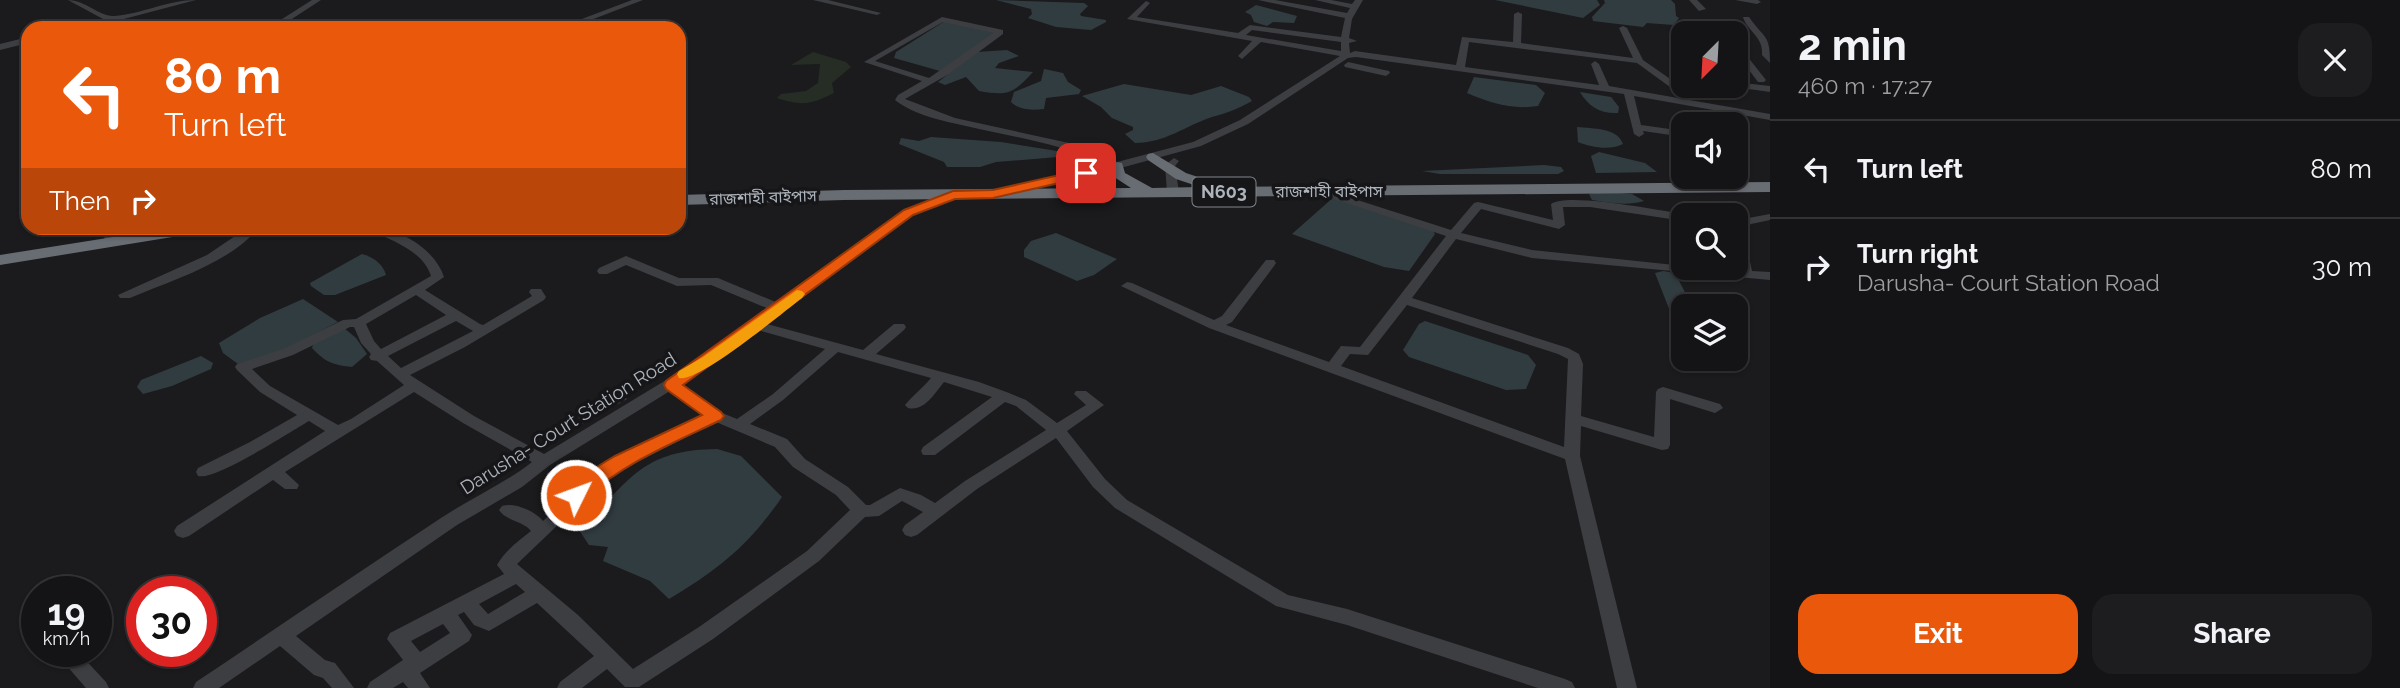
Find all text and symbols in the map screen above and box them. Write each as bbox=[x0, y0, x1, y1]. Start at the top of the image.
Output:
north arrow bbox=[1671, 21, 1748, 98]
map controls bbox=[1671, 21, 1748, 371]
text: 2 min bbox=[1798, 21, 1907, 70]
button: close bbox=[2298, 23, 2372, 97]
text: 80 m bbox=[164, 47, 281, 104]
icon: left bbox=[49, 49, 140, 140]
text: 460 m · 17:27 bbox=[1798, 72, 1932, 99]
text: Turn left bbox=[164, 106, 286, 143]
button: sound bbox=[1671, 112, 1748, 189]
pin bbox=[1056, 143, 1116, 203]
icon: left bbox=[1798, 150, 1836, 188]
icon: arrive bbox=[1067, 154, 1105, 192]
text: Turn left bbox=[1857, 154, 1963, 184]
text: 80 m bbox=[2310, 154, 2372, 184]
road number: N603 bbox=[1192, 177, 1256, 206]
icon: right bbox=[124, 182, 162, 220]
street label: রাজশাহী বাইপাস bbox=[1274, 182, 1384, 201]
text: Then bbox=[49, 186, 110, 216]
street label: রাজশাহী বাইপাস bbox=[708, 186, 818, 209]
button: search bbox=[1671, 203, 1748, 280]
text: Turn right bbox=[1857, 239, 1978, 269]
icon: right bbox=[1798, 248, 1836, 286]
text: 30 m bbox=[2312, 252, 2372, 282]
text: Darusha- Court Station Road bbox=[1857, 269, 2160, 296]
button: layers bbox=[1671, 294, 1748, 371]
street label: Darusha- Court Station Road bbox=[456, 347, 680, 499]
position arrow bbox=[539, 458, 613, 532]
speed limit sign: 30 bbox=[126, 576, 217, 667]
text: 19 bbox=[48, 592, 85, 633]
button: Exit bbox=[1798, 594, 2078, 674]
button: Share bbox=[2092, 594, 2372, 674]
text: km/h bbox=[43, 628, 90, 649]

